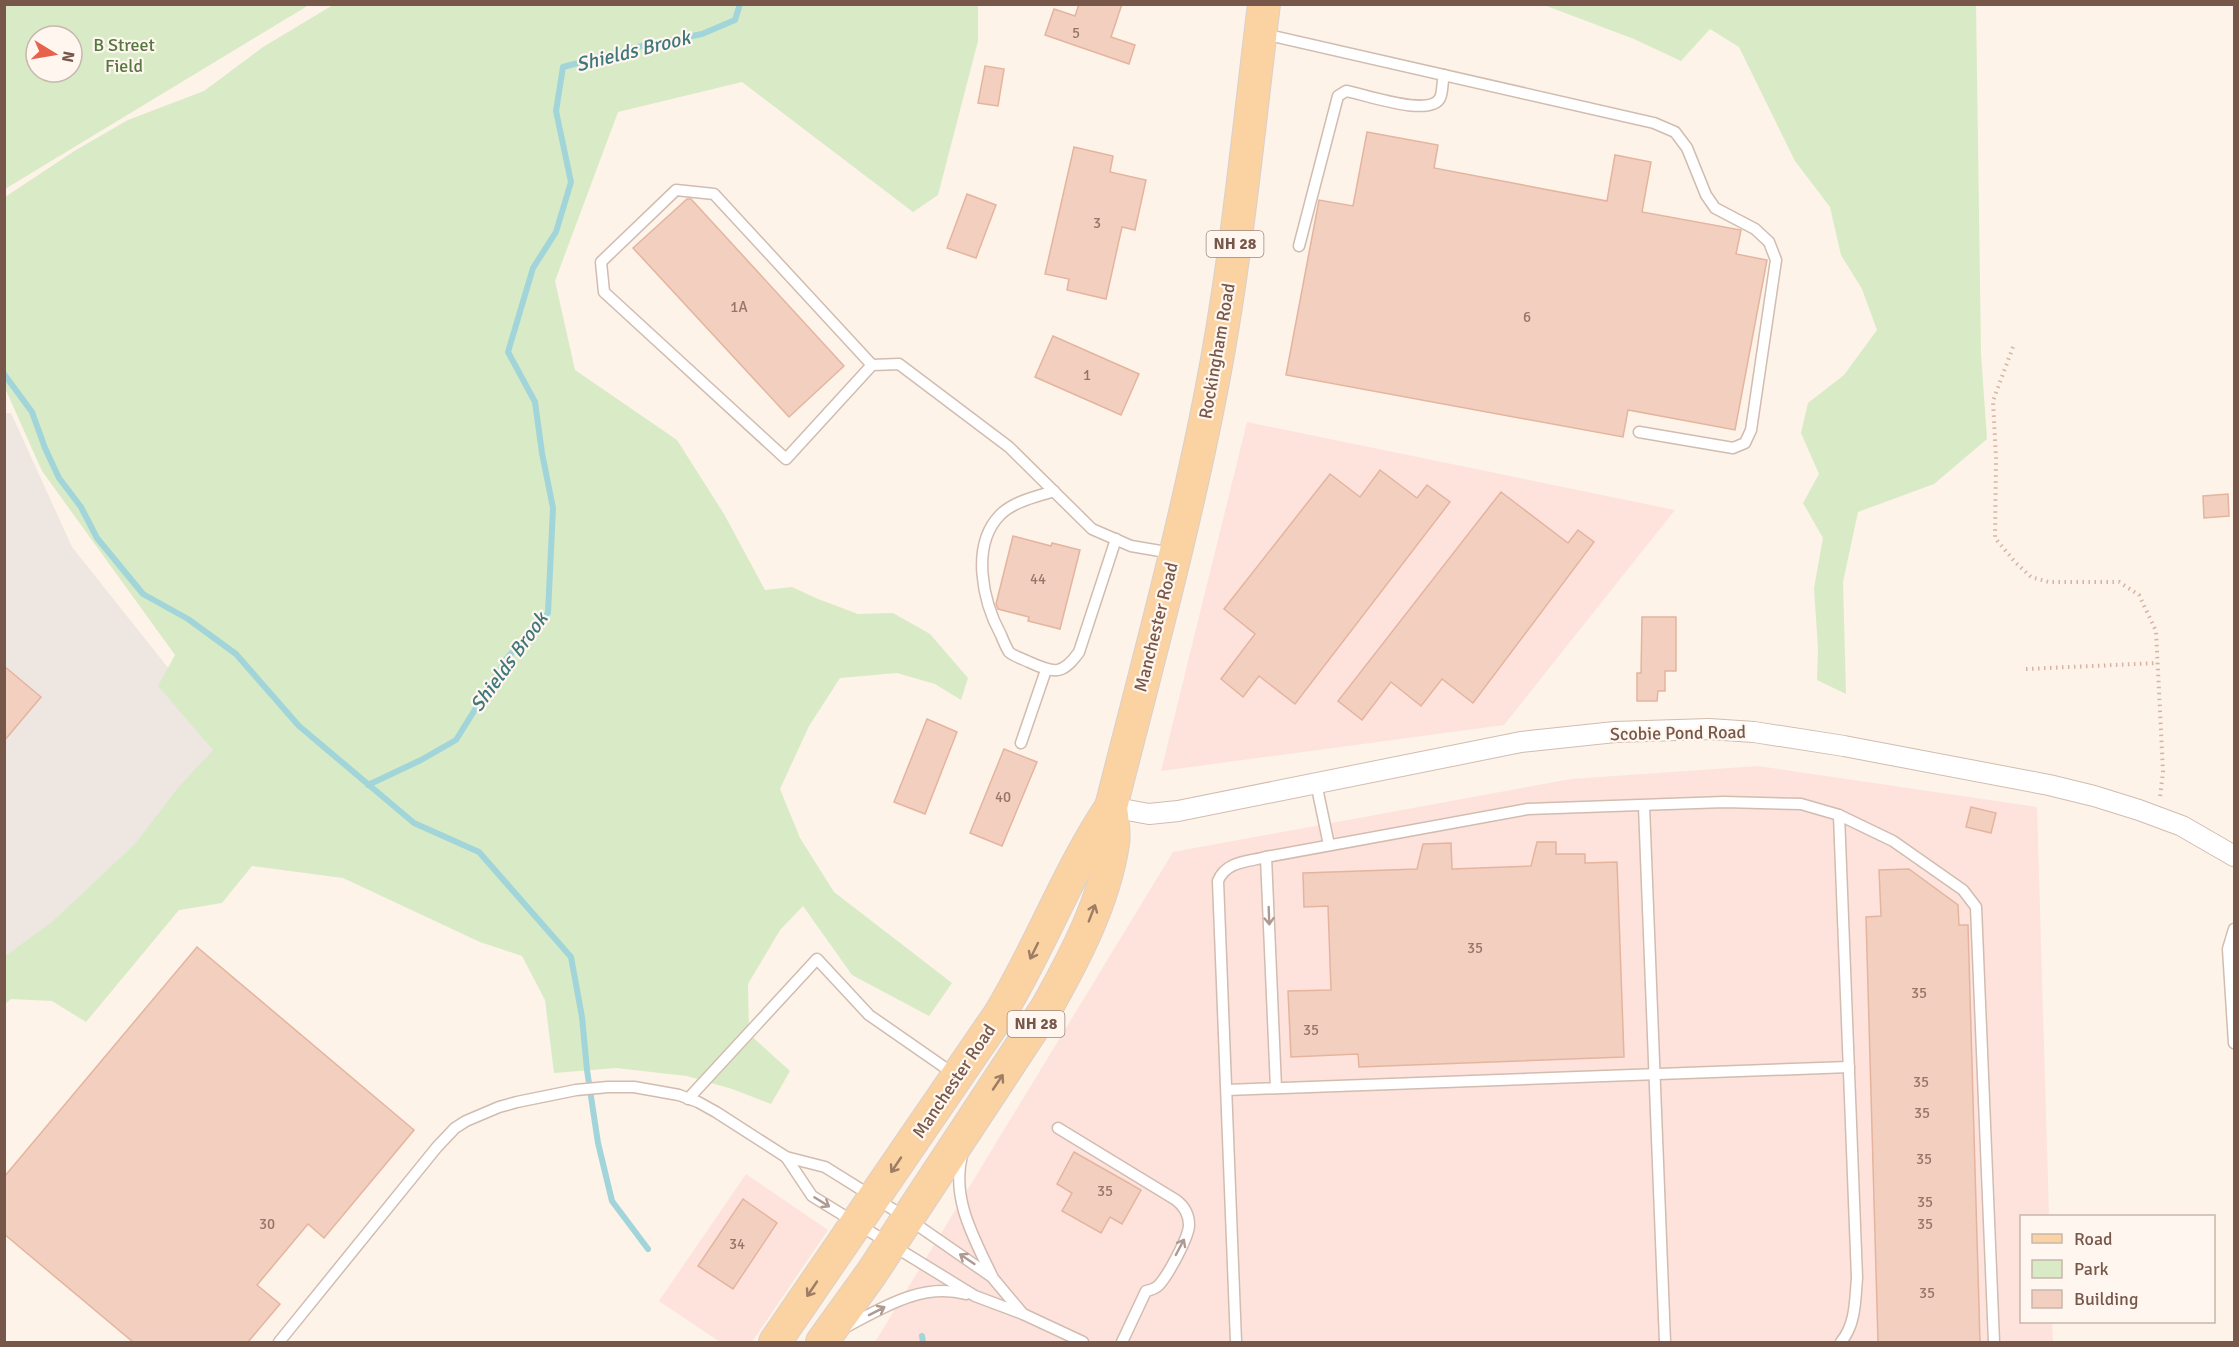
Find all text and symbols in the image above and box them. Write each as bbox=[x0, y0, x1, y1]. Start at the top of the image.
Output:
north arrow bbox=[24, 24, 84, 84]
water label: Shields Brook bbox=[573, 24, 694, 77]
house number: 5 bbox=[1072, 24, 1080, 42]
park label: B Street Field bbox=[93, 34, 155, 77]
text: N bbox=[57, 49, 79, 64]
house number: 3 bbox=[1093, 214, 1101, 232]
road number: NH 28 bbox=[1206, 231, 1264, 257]
street label: Rockingham Road bbox=[1194, 281, 1240, 421]
house number: 1A bbox=[730, 298, 748, 316]
house number: 6 bbox=[1523, 308, 1531, 326]
house number: 1 bbox=[1083, 366, 1091, 384]
street label: Manchester Road bbox=[1129, 560, 1183, 694]
house number: 44 bbox=[1030, 570, 1046, 588]
water label: Shields Brook bbox=[465, 606, 555, 716]
street label: Scobie Pond Road bbox=[1610, 721, 1746, 745]
house number: 40 bbox=[995, 788, 1011, 806]
one-way arrow bbox=[1088, 904, 1099, 922]
one-way arrow bbox=[1263, 905, 1274, 925]
house number: 35 bbox=[1467, 939, 1483, 957]
one-way arrow bbox=[1028, 942, 1040, 959]
house number: 35 bbox=[1911, 984, 1927, 1002]
road number: NH 28 bbox=[1008, 1011, 1064, 1037]
street label: Manchester Road bbox=[908, 1020, 1000, 1142]
house number: 35 bbox=[1303, 1021, 1319, 1039]
house number: 35 bbox=[1913, 1073, 1929, 1091]
one-way arrow bbox=[992, 1074, 1004, 1091]
house number: 35 bbox=[1914, 1104, 1930, 1122]
house number: 35 bbox=[1916, 1150, 1932, 1168]
one-way arrow bbox=[890, 1157, 902, 1173]
house number: 35 bbox=[1097, 1182, 1113, 1200]
house number: 35 bbox=[1917, 1193, 1933, 1211]
one-way arrow bbox=[814, 1195, 831, 1208]
house number: 30 bbox=[259, 1215, 275, 1233]
house number: 35 bbox=[1917, 1215, 1933, 1233]
legend bbox=[2020, 1215, 2215, 1323]
text: Road bbox=[2074, 1228, 2113, 1250]
house number: 34 bbox=[729, 1235, 745, 1253]
one-way arrow bbox=[1174, 1239, 1186, 1256]
one-way arrow bbox=[959, 1253, 975, 1265]
text: Park bbox=[2074, 1258, 2109, 1280]
one-way arrow bbox=[806, 1280, 818, 1296]
house number: 35 bbox=[1919, 1284, 1935, 1302]
text: Building bbox=[2074, 1288, 2138, 1310]
one-way arrow bbox=[867, 1305, 885, 1316]

